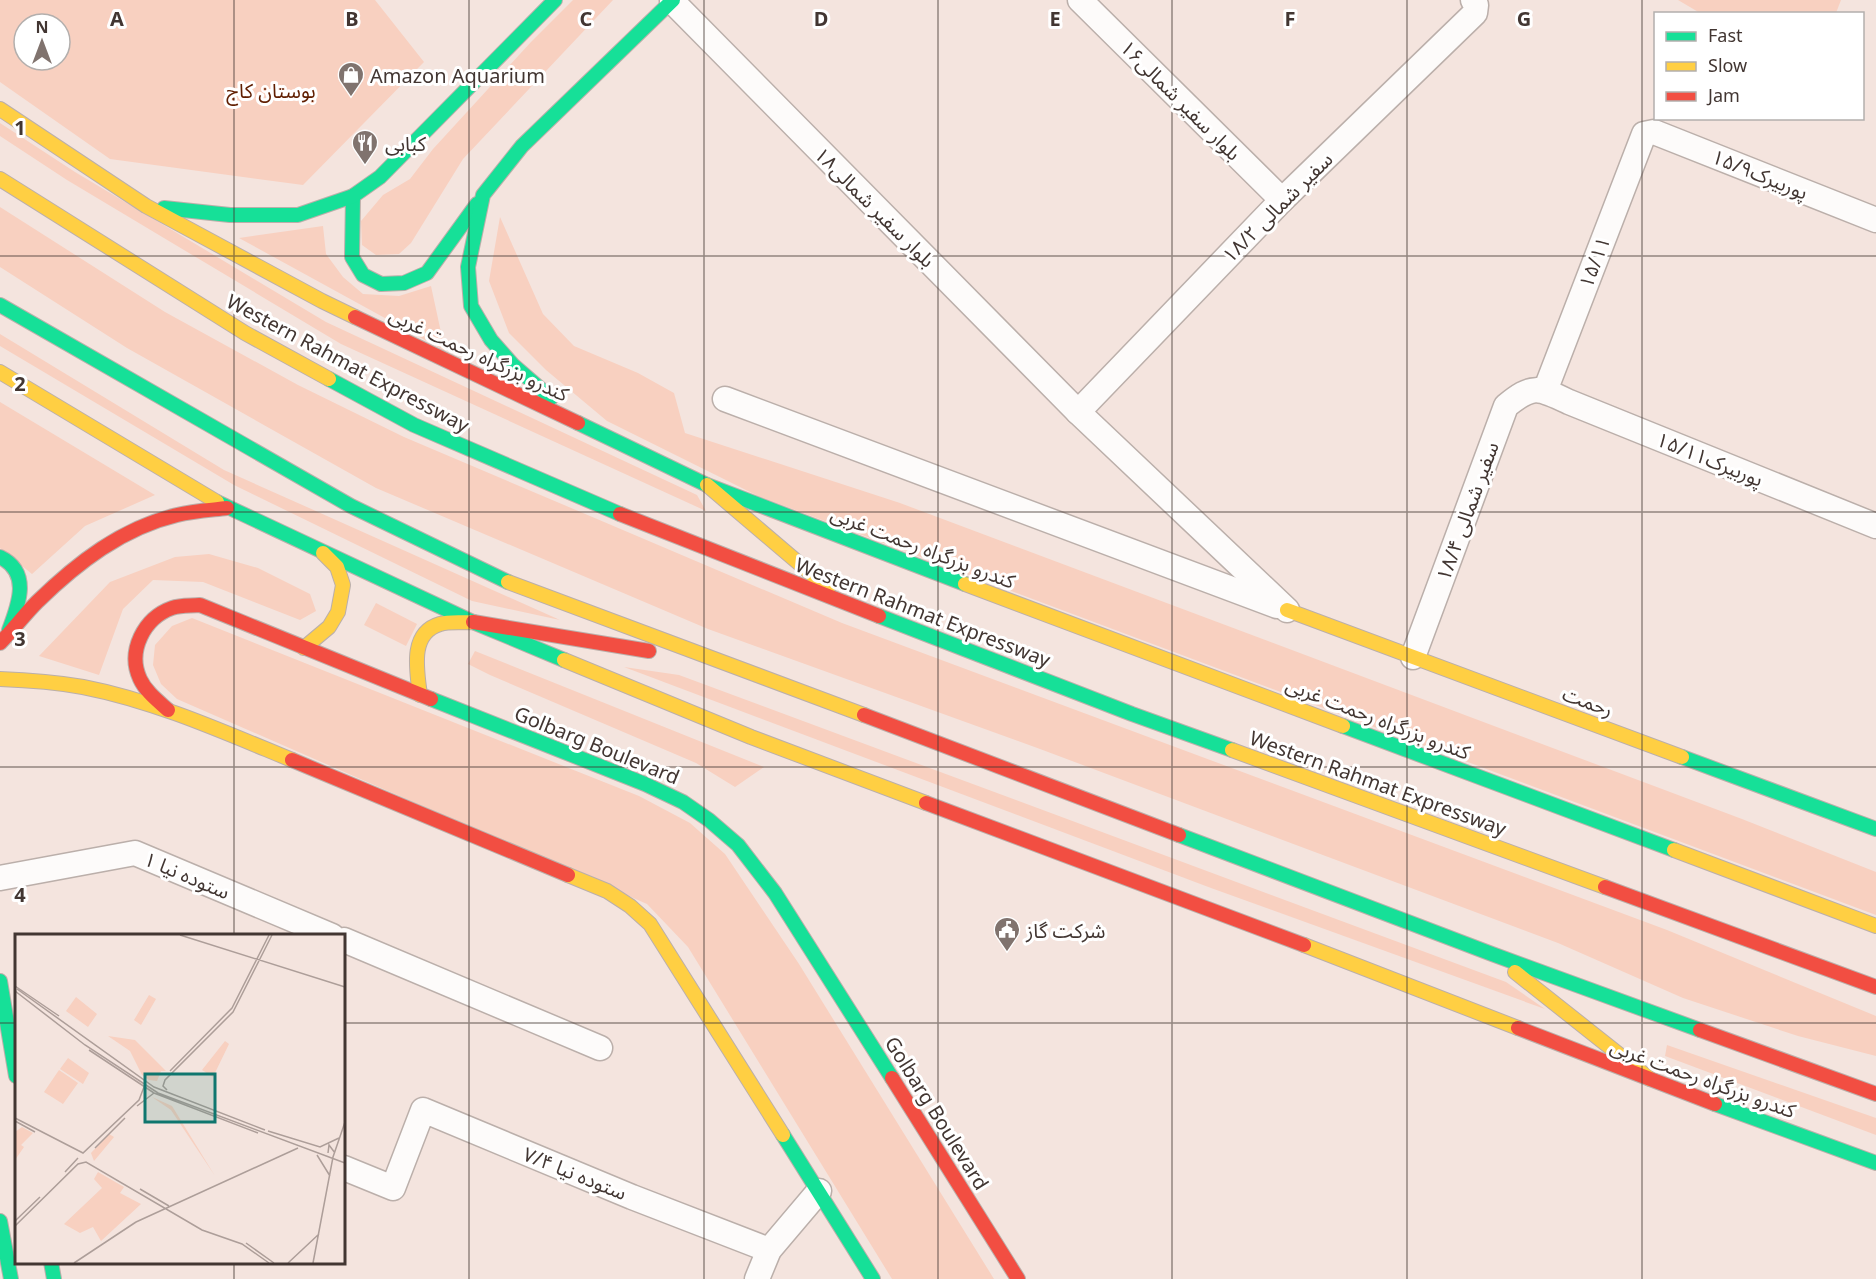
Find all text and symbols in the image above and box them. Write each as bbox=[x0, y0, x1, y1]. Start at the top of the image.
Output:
text: A bbox=[110, 5, 124, 32]
text: B bbox=[345, 5, 359, 32]
text: C bbox=[580, 5, 593, 32]
text: D bbox=[814, 5, 828, 32]
text: E bbox=[1049, 5, 1061, 32]
text: F bbox=[1285, 5, 1295, 32]
text: G bbox=[1517, 5, 1531, 32]
north arrow bbox=[12, 12, 72, 72]
legend bbox=[1654, 12, 1864, 120]
text: N bbox=[35, 16, 49, 38]
text: Fast bbox=[1708, 23, 1743, 47]
street label: بلوار سفیر شمالی۱۶ bbox=[1115, 34, 1247, 166]
text: Slow bbox=[1708, 53, 1747, 77]
shop icon: Amazon Aquarium bbox=[336, 60, 366, 98]
place label: Amazon Aquarium bbox=[370, 62, 545, 89]
park label: بوستان کاج bbox=[226, 77, 316, 106]
text: Jam bbox=[1706, 83, 1740, 107]
text: 1 bbox=[14, 114, 26, 141]
restaurant icon: کبابی bbox=[350, 128, 380, 166]
place label: کبابی bbox=[385, 130, 427, 157]
street label: بلوار سفیر شمالی۱۸ bbox=[809, 141, 941, 273]
street label: پوربیرک۱۵/۹ bbox=[1708, 142, 1812, 206]
street label: سفیر شمالی ۱۸/۲ bbox=[1216, 146, 1338, 268]
street label: ۱۵/۱۱ bbox=[1572, 232, 1616, 292]
street label: Western Rahmat Expressway bbox=[222, 287, 475, 439]
street label: کندرو بزرگراه رحمت غربی bbox=[385, 301, 574, 408]
text: 2 bbox=[14, 370, 26, 397]
street label: پوربیرک۱۵/۱۱ bbox=[1653, 425, 1767, 493]
street label: سفیر شمالی ۱۸/۴ bbox=[1429, 438, 1505, 584]
street label: کندرو بزرگراه رحمت غربی bbox=[827, 499, 1020, 595]
street label: Western Rahmat Expressway bbox=[792, 551, 1055, 673]
text: 3 bbox=[14, 625, 26, 652]
street label: کندرو بزرگراه رحمت غربی bbox=[1282, 670, 1475, 766]
street label: رحمت bbox=[1559, 679, 1617, 723]
street label: Golbarg Boulevard bbox=[510, 700, 684, 790]
street label: Western Rahmat Expressway bbox=[1246, 724, 1511, 842]
street label: ستوده نیا ۱ bbox=[140, 845, 234, 905]
text: 4 bbox=[14, 881, 26, 908]
public building icon: شرکت گاز bbox=[992, 915, 1022, 953]
place label: شرکت گاز bbox=[1025, 917, 1106, 944]
inset map bbox=[15, 934, 345, 1264]
street label: Golbarg Boulevard bbox=[879, 1031, 995, 1195]
street label: کندرو بزرگراه رحمت غربی bbox=[1607, 1032, 1800, 1124]
street label: ستوده نیا ۷/۴ bbox=[519, 1140, 631, 1206]

